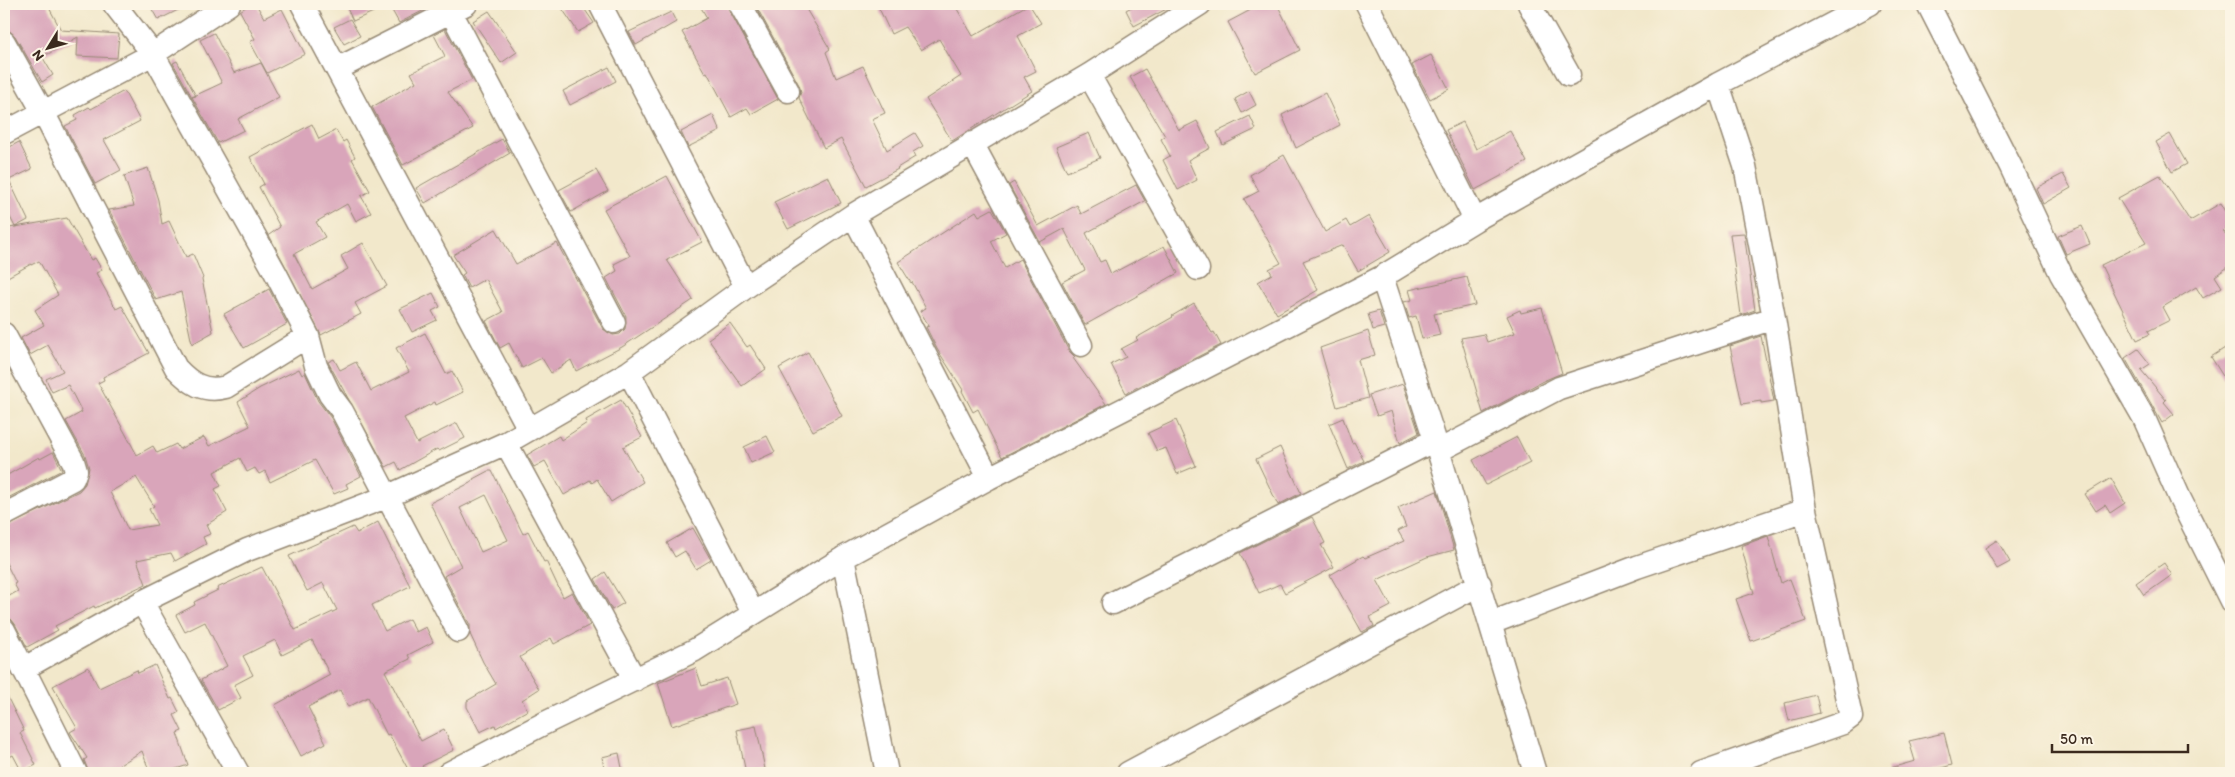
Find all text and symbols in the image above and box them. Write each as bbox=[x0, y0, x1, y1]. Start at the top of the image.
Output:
north arrow bbox=[22, 22, 72, 72]
text: N bbox=[28, 47, 48, 64]
scale bar bbox=[2052, 722, 2189, 754]
text: 50 m bbox=[2060, 730, 2093, 748]

